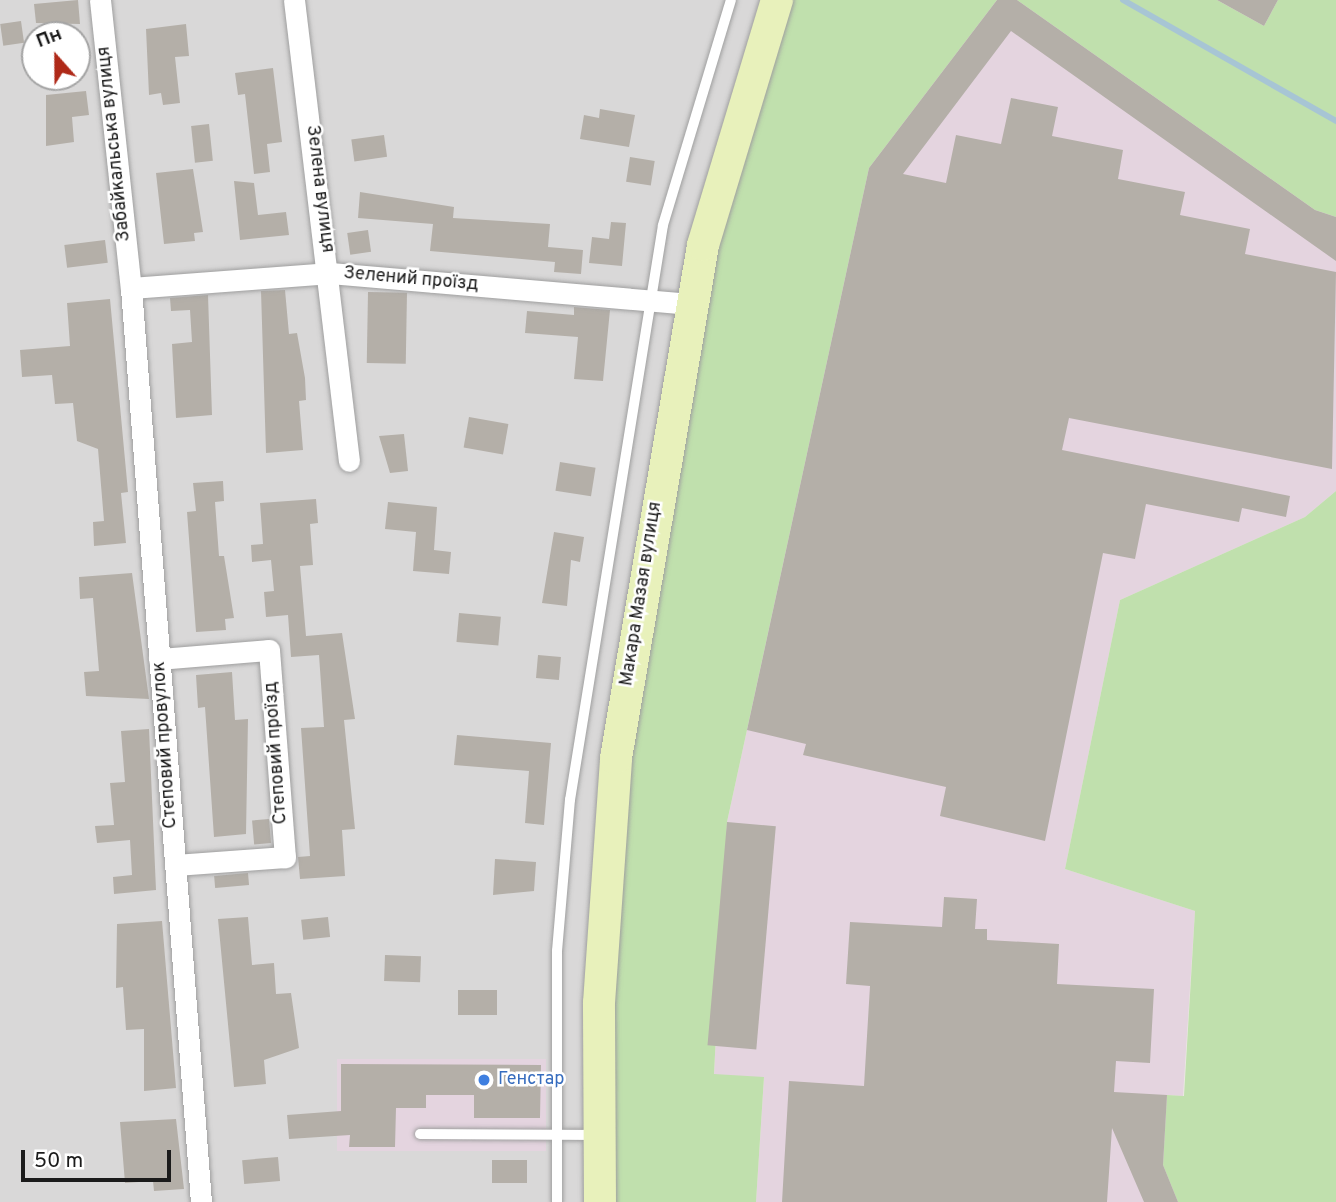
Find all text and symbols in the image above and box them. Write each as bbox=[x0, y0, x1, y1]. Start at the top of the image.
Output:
north arrow bbox=[21, 21, 91, 91]
text: Пн bbox=[33, 22, 65, 54]
street label: Забайкальська вулиця bbox=[94, 45, 136, 243]
street label: Зелена вулиця bbox=[300, 124, 338, 254]
street label: Зелений проїзд bbox=[343, 263, 479, 297]
street label: Макара Мазая вулиця bbox=[617, 500, 667, 688]
street label: Степовий провулок bbox=[149, 661, 183, 829]
street label: Степовий проїзд bbox=[261, 681, 293, 825]
place label: Генстар bbox=[498, 1069, 564, 1091]
marker: Генстар bbox=[476, 1072, 492, 1088]
scale bar bbox=[24, 1136, 175, 1180]
text: 50 m bbox=[34, 1148, 83, 1175]

